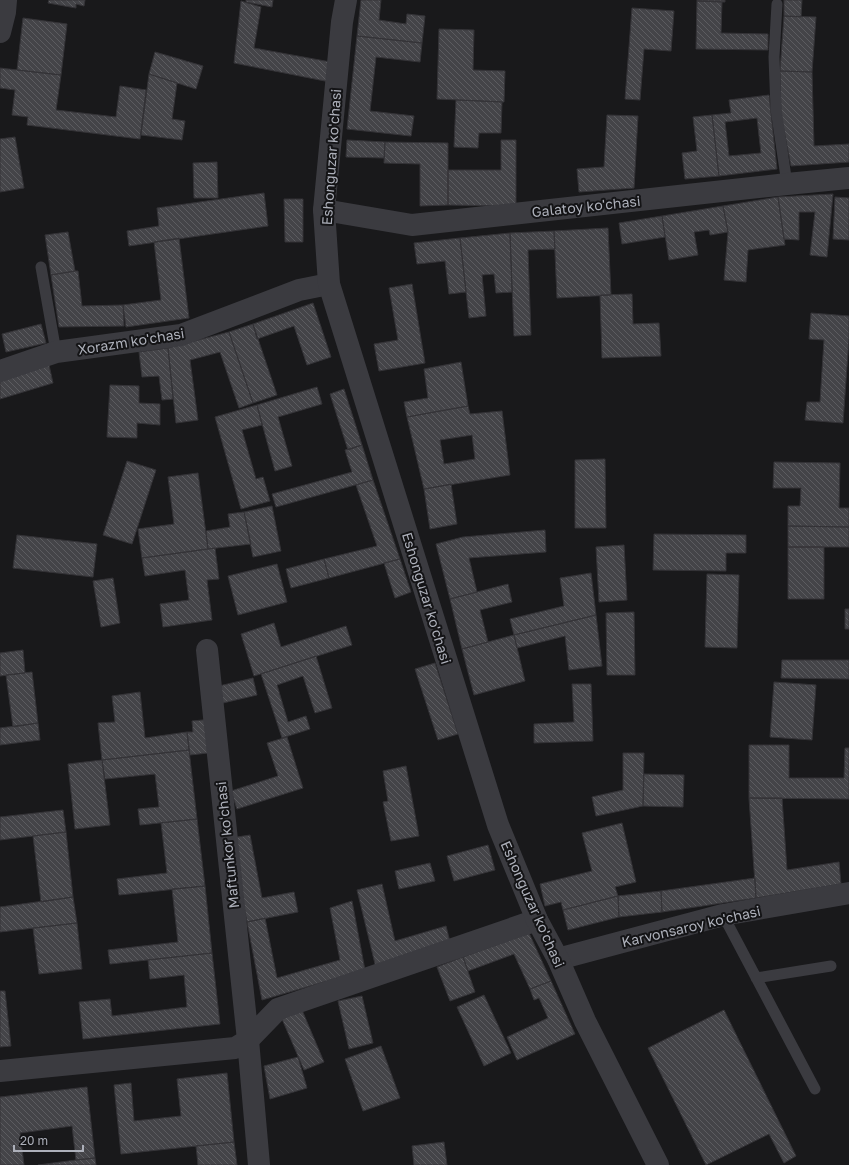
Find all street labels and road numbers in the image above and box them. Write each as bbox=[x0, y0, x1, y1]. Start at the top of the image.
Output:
street label: Eshonguzar ko'chasi bbox=[318, 88, 344, 226]
street label: Galatoy ko'chasi bbox=[531, 192, 641, 220]
street label: Xorazm ko'chasi bbox=[76, 324, 186, 358]
street label: Eshonguzar ko'chasi bbox=[399, 530, 455, 666]
street label: Maftunkor koʻchasi bbox=[212, 781, 242, 909]
street label: Eshonguzar ko'chasi bbox=[497, 838, 569, 970]
street label: Karvonsaroy ko'chasi bbox=[620, 902, 762, 950]

